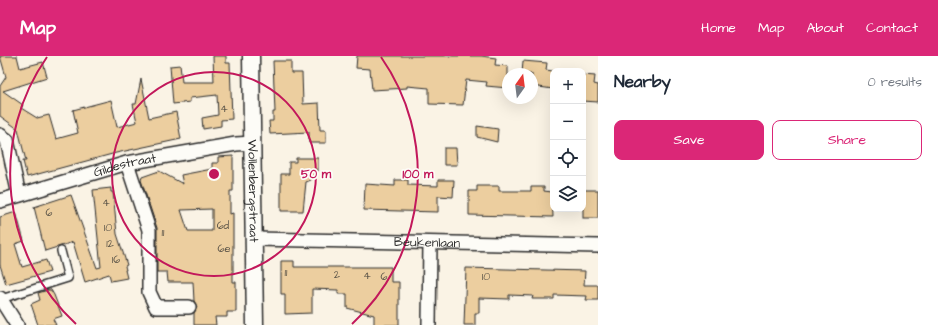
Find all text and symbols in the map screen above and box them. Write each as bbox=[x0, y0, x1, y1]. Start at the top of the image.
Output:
text: Map bbox=[20, 15, 56, 42]
text: Home bbox=[701, 18, 736, 38]
text: Map bbox=[758, 18, 784, 38]
text: About bbox=[806, 18, 844, 38]
text: Contact bbox=[866, 18, 918, 38]
north arrow bbox=[502, 68, 538, 104]
map controls bbox=[550, 68, 586, 212]
button: + bbox=[550, 68, 586, 104]
text: Nearby bbox=[614, 70, 671, 94]
text: 0 results bbox=[867, 73, 922, 91]
house number: 4 bbox=[220, 101, 228, 116]
button: − bbox=[550, 104, 586, 140]
button: Save bbox=[614, 120, 764, 160]
button: Share bbox=[772, 120, 922, 160]
street label: Wollenbergstraat bbox=[243, 139, 263, 243]
button: locate bbox=[550, 140, 586, 176]
street label: Gildestraat bbox=[91, 149, 158, 182]
text: 50 m bbox=[301, 166, 332, 183]
text: 100 m bbox=[403, 166, 434, 183]
centre of rings bbox=[207, 167, 221, 181]
button: layers bbox=[550, 176, 586, 212]
house number: 4 bbox=[102, 195, 110, 210]
house number: 6 bbox=[46, 205, 53, 220]
house number: 6d bbox=[217, 218, 230, 233]
house number: 10 bbox=[104, 220, 112, 235]
house number: 11 bbox=[162, 225, 165, 240]
street label: Beukenlaan bbox=[394, 233, 461, 252]
house number: 12 bbox=[106, 236, 115, 251]
house number: 6e bbox=[218, 241, 230, 256]
house number: 16 bbox=[112, 252, 120, 267]
house number: 11 bbox=[285, 265, 288, 280]
house number: 2 bbox=[334, 267, 341, 282]
house number: 4 bbox=[363, 268, 371, 283]
house number: 6 bbox=[381, 269, 388, 284]
house number: 10 bbox=[482, 269, 490, 284]

